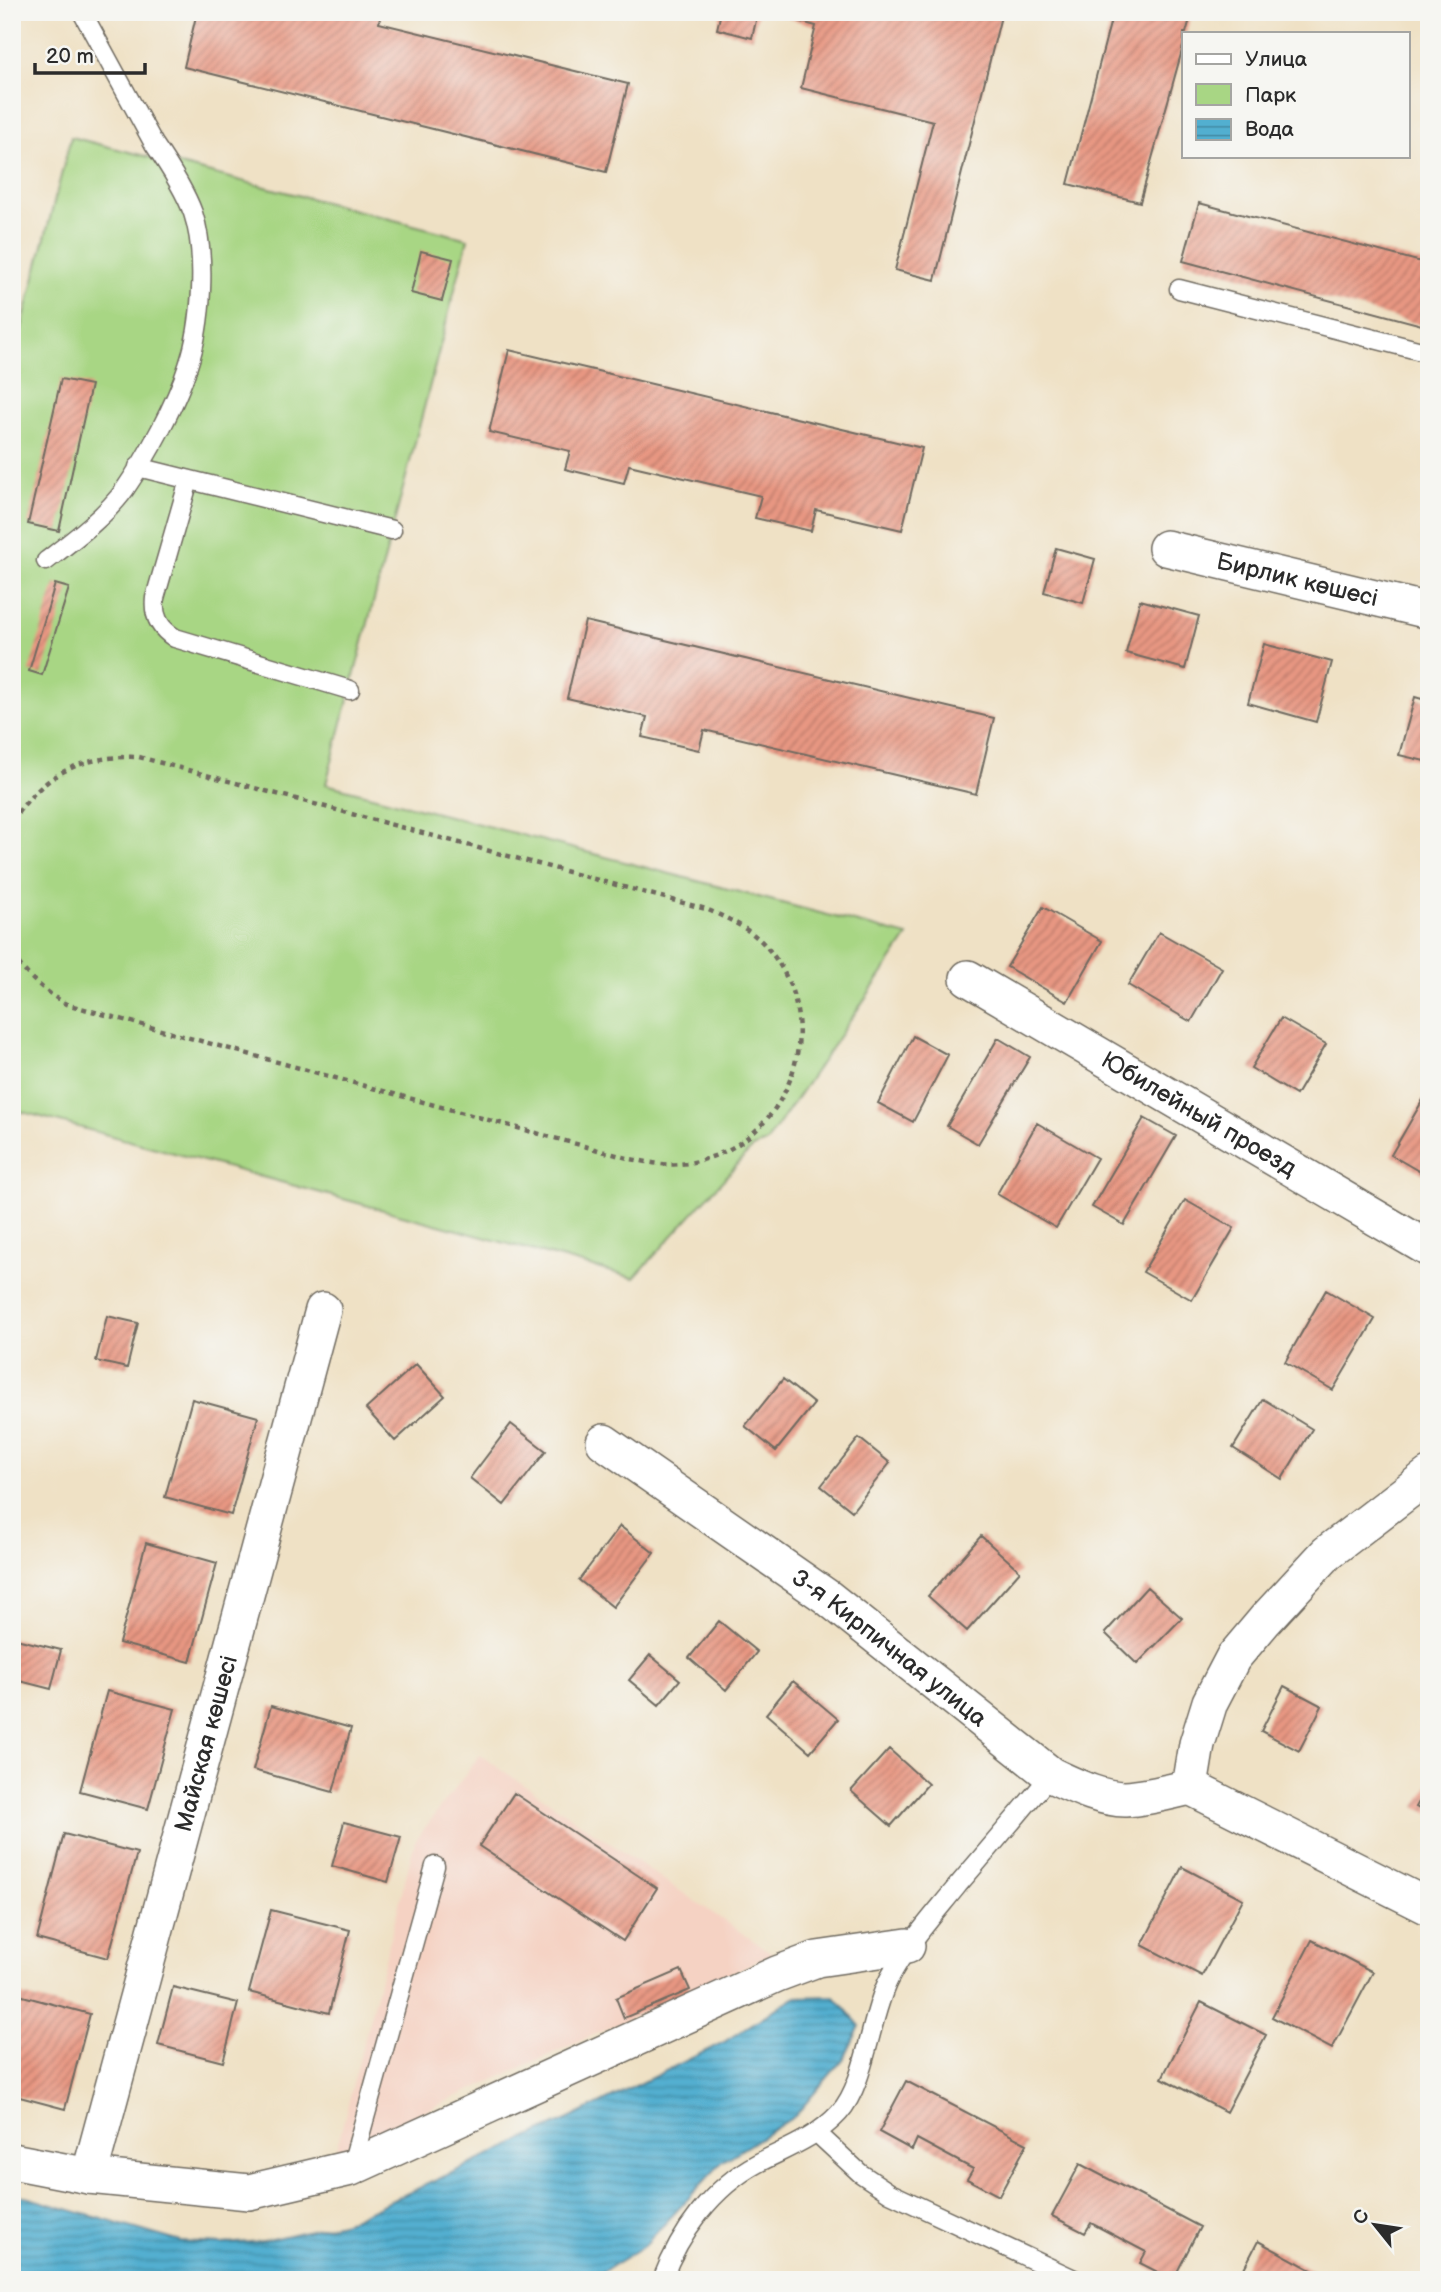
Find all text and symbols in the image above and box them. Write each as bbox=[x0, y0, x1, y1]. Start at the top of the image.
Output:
scale bar bbox=[35, 32, 145, 76]
legend bbox=[1182, 32, 1410, 158]
text: 20 m bbox=[46, 44, 94, 69]
text: Улица bbox=[1245, 47, 1308, 72]
text: Парк bbox=[1245, 83, 1296, 108]
text: Вода bbox=[1245, 117, 1294, 142]
street label: Бирлик көшесі bbox=[1214, 547, 1381, 613]
street label: Юбилейный проезд bbox=[1096, 1046, 1302, 1183]
street label: 3-я Кирпичная улица bbox=[786, 1563, 992, 1733]
street label: Майская көшесі bbox=[169, 1652, 244, 1835]
north arrow bbox=[1340, 2190, 1410, 2260]
text: С bbox=[1348, 2206, 1375, 2229]

